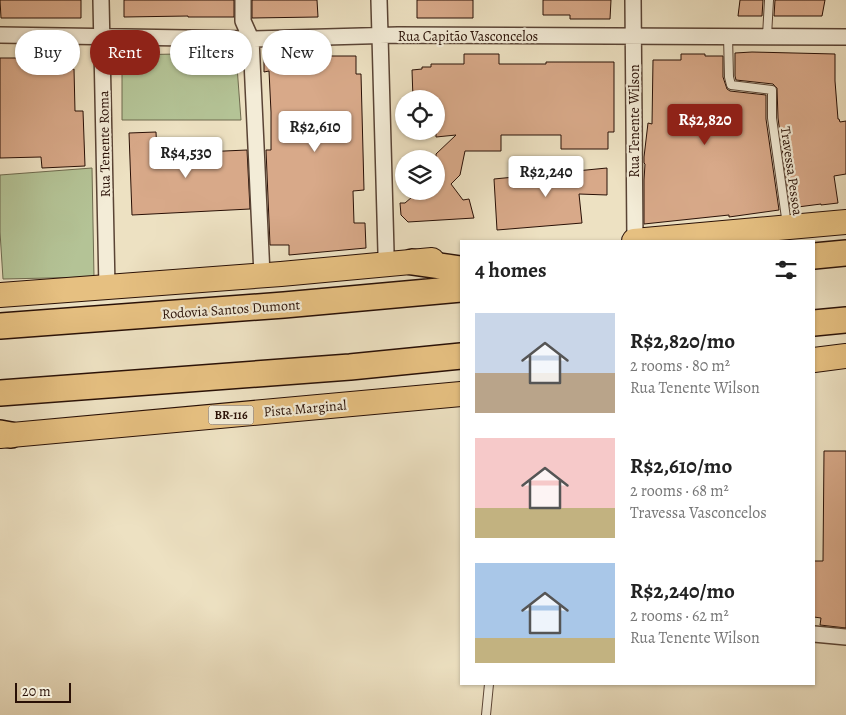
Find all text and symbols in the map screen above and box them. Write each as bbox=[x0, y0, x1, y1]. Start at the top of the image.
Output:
street label: Rua Capitão Vasconcelos bbox=[398, 27, 538, 46]
chip: Buy bbox=[15, 30, 80, 75]
chip: Rent bbox=[90, 30, 160, 75]
chip: Filters bbox=[170, 30, 252, 75]
chip: New bbox=[262, 30, 332, 75]
street label: Rua Tenente Wilson bbox=[625, 64, 644, 178]
street label: Rua Tenente Roma bbox=[94, 90, 115, 197]
map controls bbox=[395, 90, 445, 200]
button: locate bbox=[395, 90, 445, 140]
pin: R$2,820 bbox=[659, 104, 751, 146]
text: R$2,820 bbox=[678, 109, 732, 131]
pin: R$2,610 bbox=[269, 110, 361, 153]
text: R$2,610 bbox=[290, 116, 341, 138]
street label: Travessa Pessoa bbox=[776, 125, 807, 217]
pin: R$4,530 bbox=[140, 136, 232, 179]
text: R$4,530 bbox=[160, 142, 212, 164]
button: layers bbox=[395, 150, 445, 200]
pin: R$2,240 bbox=[500, 156, 592, 198]
text: R$2,240 bbox=[519, 161, 573, 183]
text: 4 homes bbox=[475, 256, 547, 284]
icon: filters bbox=[772, 256, 800, 284]
street label: Rodovia Santos Dumont bbox=[161, 295, 301, 324]
text: R$2,820/mo bbox=[630, 327, 735, 355]
icon: home bbox=[515, 333, 575, 393]
text: 2 rooms · 80 m² bbox=[630, 355, 730, 377]
text: Rua Tenente Wilson bbox=[630, 377, 760, 399]
street label: Pista Marginal bbox=[263, 395, 348, 422]
road number: BR-116 bbox=[208, 406, 254, 424]
text: R$2,610/mo bbox=[630, 452, 732, 480]
icon: home bbox=[515, 458, 575, 518]
text: 2 rooms · 68 m² bbox=[630, 480, 729, 502]
text: Travessa Vasconcelos bbox=[630, 502, 767, 524]
text: R$2,240/mo bbox=[630, 577, 735, 605]
icon: home bbox=[515, 583, 575, 643]
text: 2 rooms · 62 m² bbox=[630, 605, 729, 627]
text: Rua Tenente Wilson bbox=[630, 627, 760, 649]
scale bar bbox=[15, 680, 71, 703]
text: 20 m bbox=[22, 682, 51, 701]

